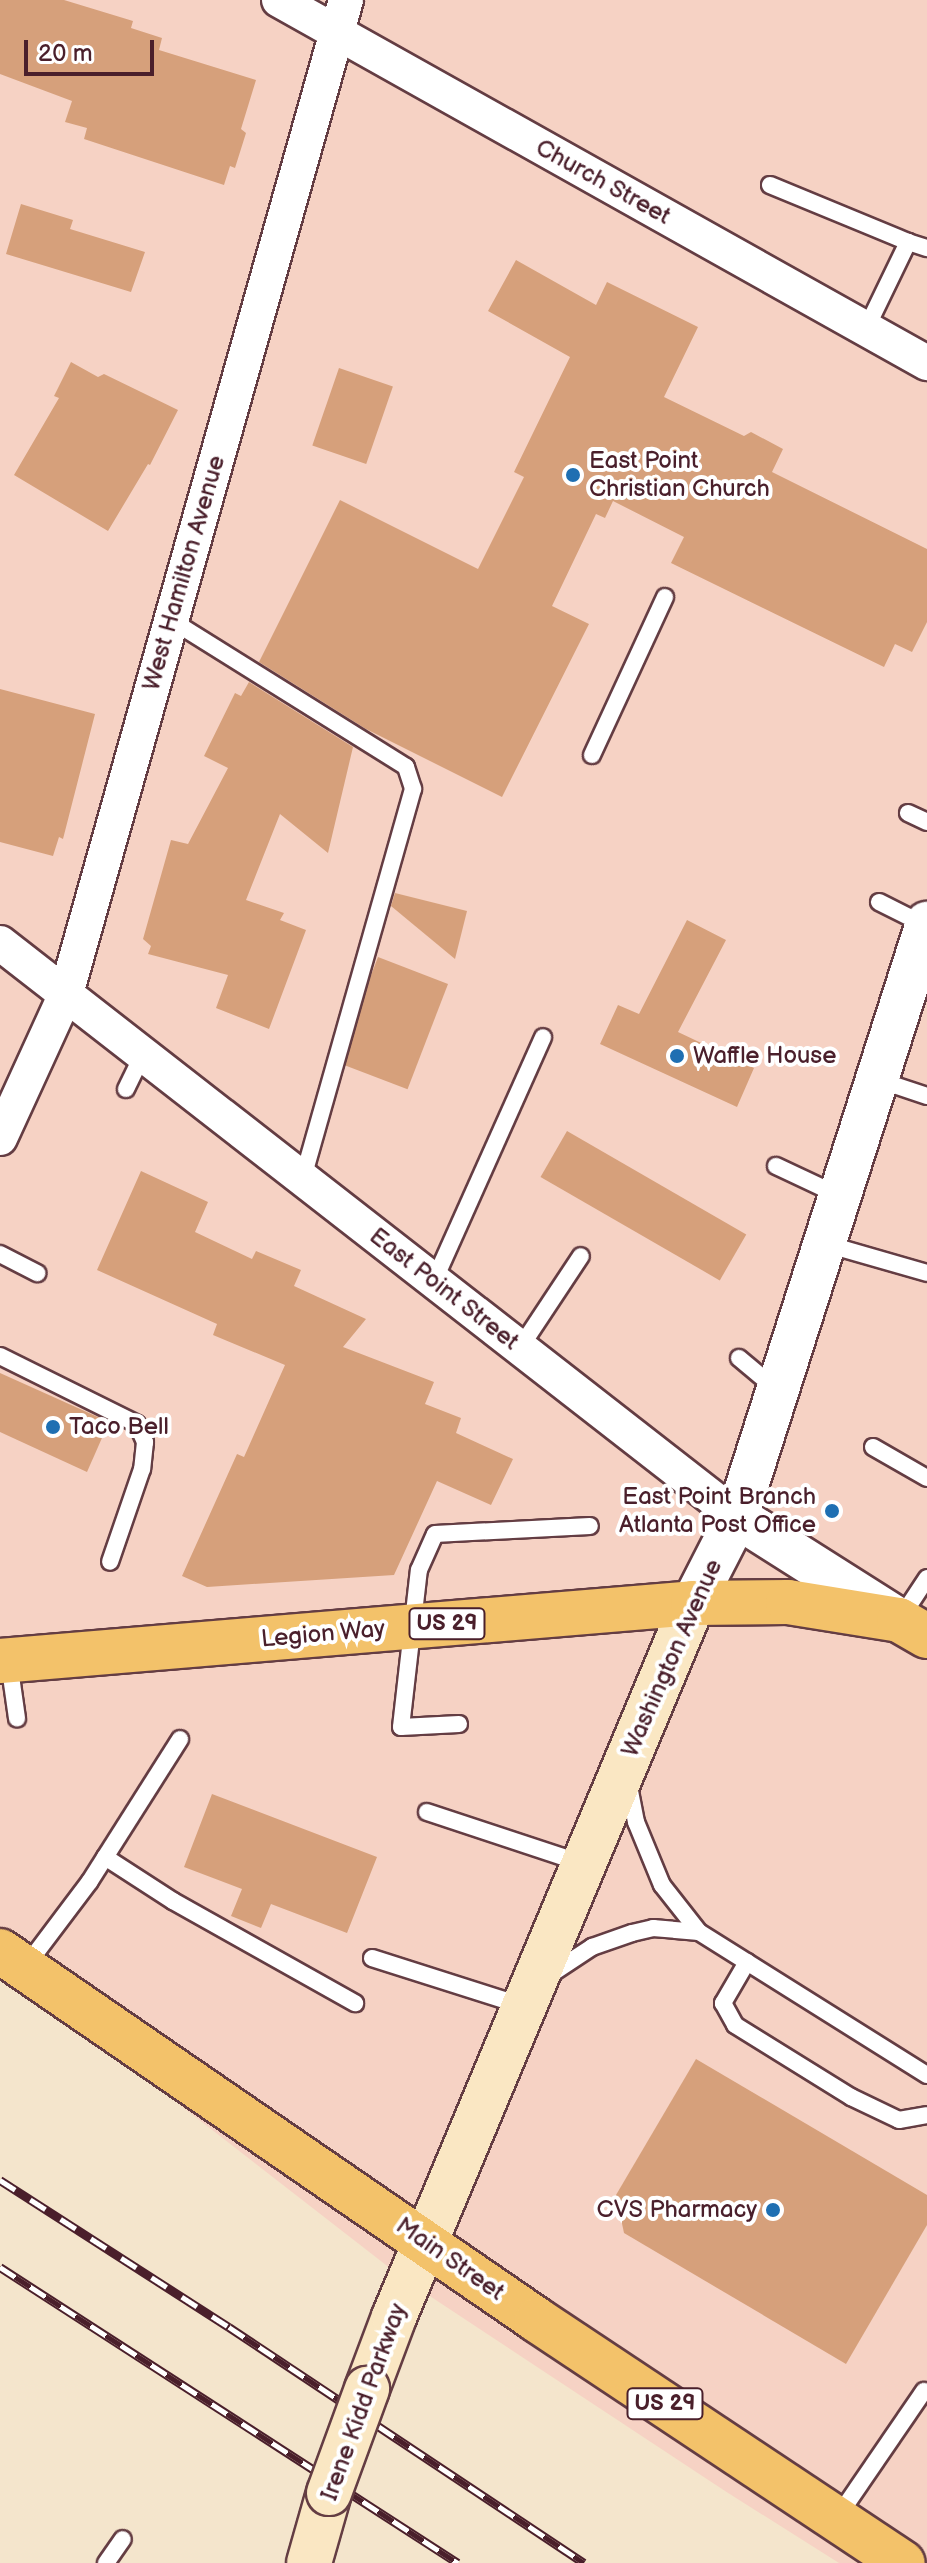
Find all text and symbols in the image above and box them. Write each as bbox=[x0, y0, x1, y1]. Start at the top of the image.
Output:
scale bar bbox=[28, 24, 158, 74]
text: 20 m bbox=[38, 39, 93, 68]
street label: Church Street bbox=[530, 133, 676, 231]
place label: East Point Christian Church bbox=[589, 447, 770, 503]
street label: West Hamilton Avenue bbox=[137, 452, 231, 694]
marker: East Point Christian Church bbox=[564, 466, 582, 484]
place label: Waffle House bbox=[693, 1042, 836, 1070]
marker: Waffle House bbox=[668, 1047, 686, 1065]
street label: East Point Street bbox=[364, 1222, 524, 1356]
place label: Taco Bell bbox=[69, 1413, 169, 1441]
marker: Taco Bell bbox=[44, 1418, 62, 1436]
place label: East Point Branch Atlanta Post Office bbox=[619, 1483, 816, 1539]
marker: East Point Branch Atlanta Post Office bbox=[823, 1502, 841, 1520]
street label: Washington Avenue bbox=[616, 1555, 728, 1761]
road number: US 29 bbox=[407, 1606, 487, 1642]
street label: Legion Way bbox=[259, 1614, 387, 1654]
place label: CVS Pharmacy bbox=[597, 2196, 757, 2224]
marker: CVS Pharmacy bbox=[764, 2201, 782, 2219]
street label: Main Street bbox=[390, 2211, 510, 2307]
street label: Irene Kidd Parkway bbox=[315, 2299, 413, 2505]
road number: US 29 bbox=[625, 2386, 705, 2422]

